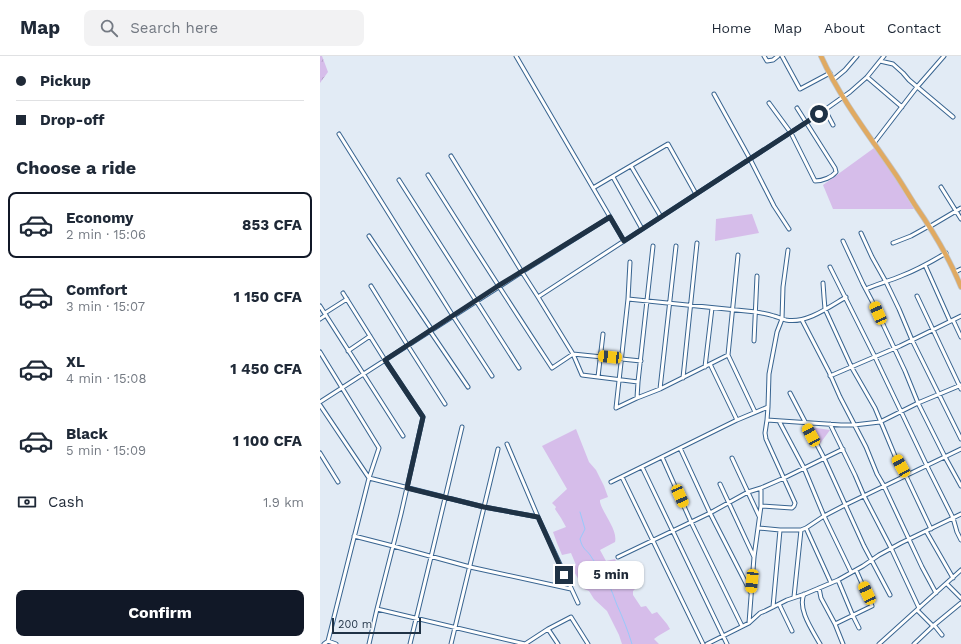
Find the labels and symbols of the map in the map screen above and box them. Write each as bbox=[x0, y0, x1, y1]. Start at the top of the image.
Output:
route start bbox=[810, 105, 828, 123]
car bbox=[868, 300, 888, 326]
car bbox=[597, 350, 623, 364]
car bbox=[800, 422, 822, 448]
car bbox=[890, 453, 912, 479]
car bbox=[670, 483, 690, 509]
callout: 5 min bbox=[578, 561, 644, 589]
route end bbox=[555, 566, 573, 584]
car bbox=[745, 568, 759, 594]
car bbox=[856, 580, 878, 606]
scale bar bbox=[332, 616, 421, 635]

